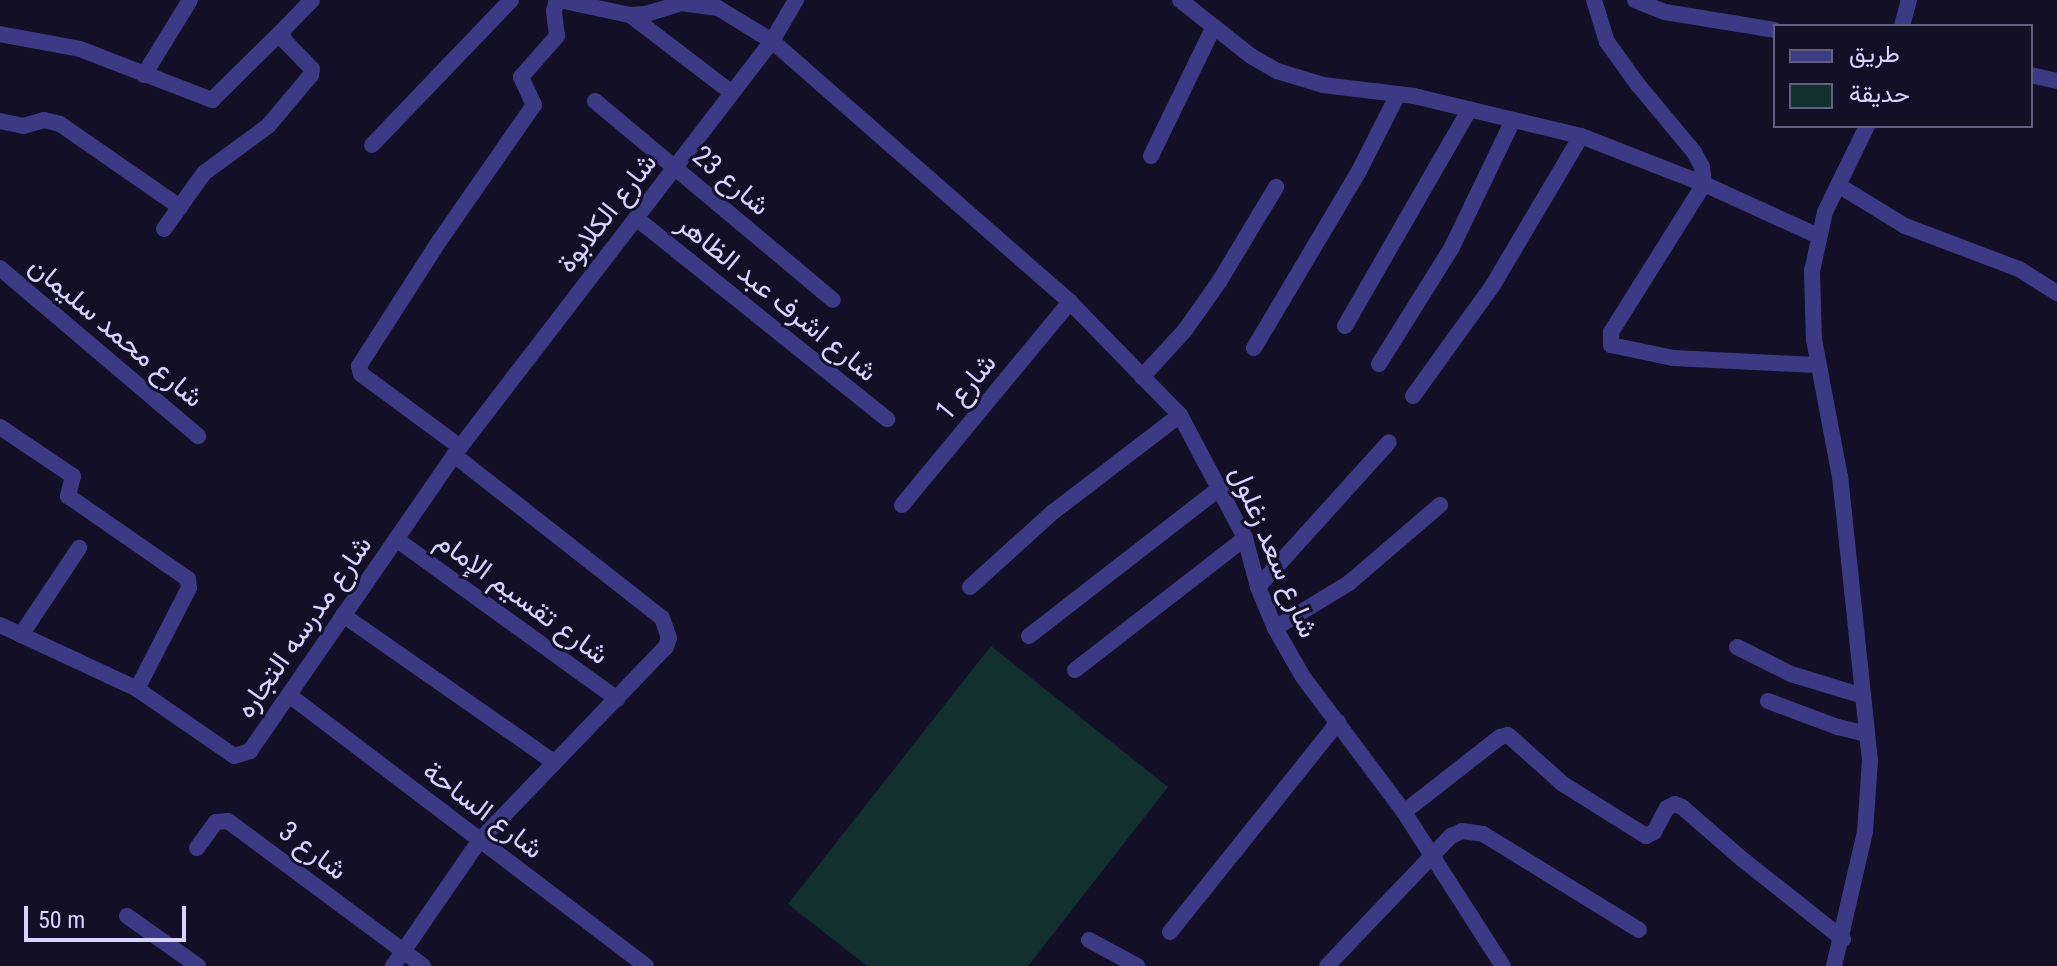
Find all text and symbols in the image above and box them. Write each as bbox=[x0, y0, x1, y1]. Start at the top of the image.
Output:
legend bbox=[1773, 24, 2033, 128]
text: طريق bbox=[1849, 40, 1900, 68]
text: حديقة bbox=[1849, 80, 1910, 108]
street label: شارع 23 bbox=[686, 139, 776, 223]
street label: شارع الكلابوة bbox=[550, 147, 664, 279]
street label: شارع اشرف عبد الظاهر bbox=[670, 207, 884, 389]
street label: شارع محمد سليمان bbox=[22, 249, 210, 415]
street label: شارع 1 bbox=[929, 347, 1003, 427]
street label: شارع سعد زغلول bbox=[1223, 461, 1325, 643]
street label: شارع تقسيم الإمام bbox=[429, 524, 615, 672]
street label: شارع مدرسه التجاره bbox=[229, 530, 379, 724]
street label: شارع الساحة bbox=[416, 754, 550, 866]
street label: شارع 3 bbox=[272, 815, 354, 887]
scale bar bbox=[28, 890, 190, 940]
text: 50 m bbox=[38, 906, 85, 934]

